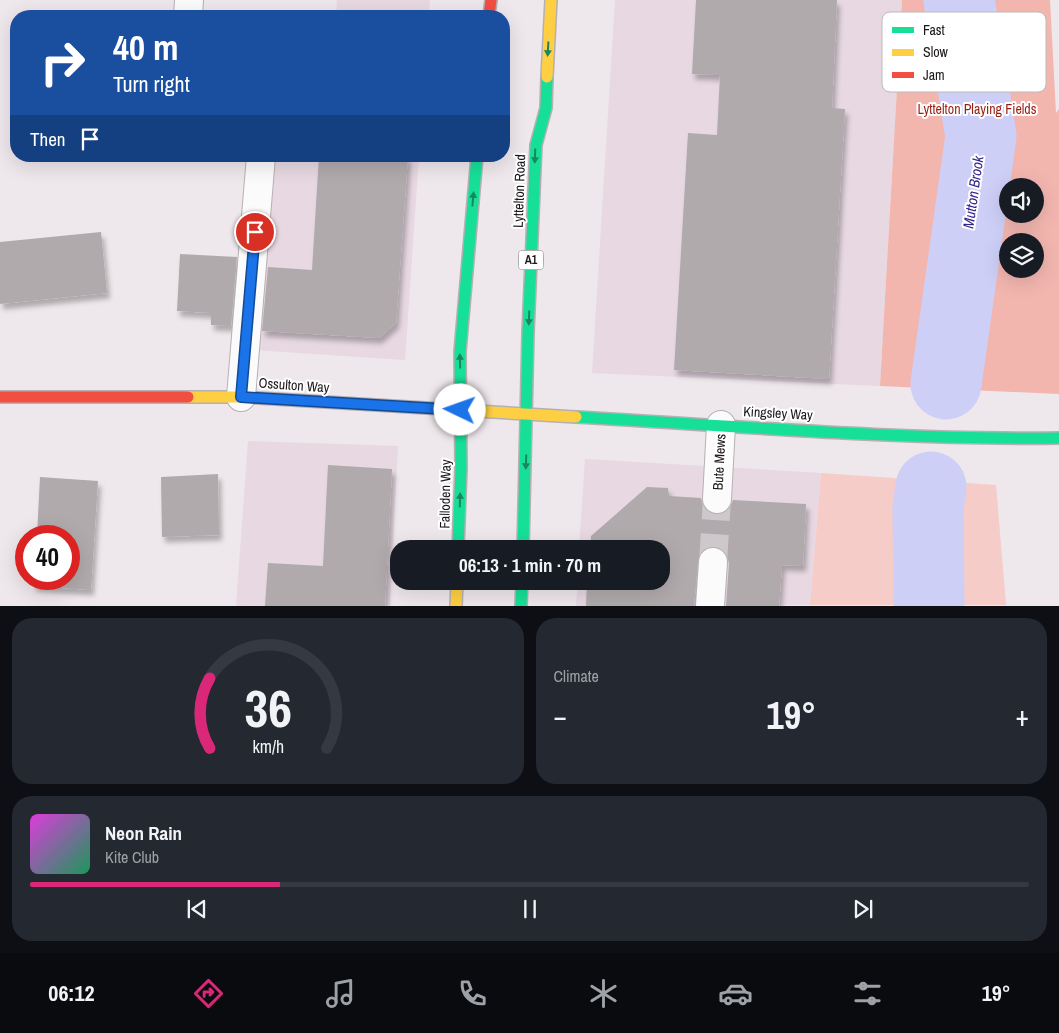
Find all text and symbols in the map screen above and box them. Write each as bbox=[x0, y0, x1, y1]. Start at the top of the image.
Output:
legend bbox=[882, 12, 1046, 92]
text: Fast bbox=[923, 21, 945, 39]
text: 40 m bbox=[113, 24, 178, 71]
icon: right bbox=[30, 30, 95, 95]
one-way arrow bbox=[544, 41, 552, 57]
text: Slow bbox=[923, 43, 949, 61]
text: Jam bbox=[923, 66, 945, 84]
text: Turn right bbox=[113, 69, 190, 99]
park label: Lyttelton Playing Fields bbox=[918, 100, 1037, 118]
icon: arrive bbox=[76, 125, 104, 153]
text: Then bbox=[30, 126, 66, 152]
one-way arrow bbox=[531, 148, 539, 164]
water label: Mutton Brook bbox=[958, 153, 989, 230]
street label: Lyttelton Road bbox=[509, 154, 529, 228]
map controls bbox=[999, 178, 1044, 278]
button: sound bbox=[999, 178, 1044, 223]
one-way arrow bbox=[469, 191, 477, 207]
pin bbox=[234, 211, 276, 253]
icon: arrive bbox=[241, 218, 269, 246]
button: layers bbox=[999, 233, 1044, 278]
road number: A1 bbox=[518, 250, 544, 270]
one-way arrow bbox=[525, 310, 533, 326]
one-way arrow bbox=[456, 353, 464, 369]
street label: Ossulton Way bbox=[258, 374, 330, 396]
position arrow bbox=[433, 383, 485, 435]
street label: Kingsley Way bbox=[743, 402, 814, 424]
street label: Bute Mews bbox=[709, 433, 729, 491]
one-way arrow bbox=[521, 455, 529, 471]
street label: Falloden Way bbox=[435, 459, 455, 529]
one-way arrow bbox=[456, 492, 464, 508]
speed limit sign: 40 bbox=[15, 525, 80, 590]
text: 06:13 · 1 min · 70 m bbox=[459, 552, 601, 578]
text: Climate bbox=[554, 665, 599, 687]
text: 36 bbox=[244, 673, 291, 743]
text: 19° bbox=[766, 690, 816, 741]
text: − bbox=[554, 697, 567, 735]
text: + bbox=[1016, 697, 1029, 735]
text: km/h bbox=[252, 735, 284, 759]
text: Neon Rain bbox=[105, 820, 182, 846]
text: Kite Club bbox=[105, 846, 159, 868]
icon: previous bbox=[183, 895, 211, 923]
icon: pause bbox=[516, 895, 544, 923]
icon: next bbox=[849, 895, 877, 923]
icon: directions bbox=[191, 976, 226, 1011]
icon: music bbox=[323, 976, 358, 1011]
icon: phone bbox=[455, 976, 490, 1011]
icon: climate bbox=[586, 976, 621, 1011]
icon: car bbox=[718, 976, 753, 1011]
icon: filters bbox=[850, 976, 885, 1011]
text: 06:12 bbox=[48, 978, 95, 1008]
text: 19° bbox=[982, 978, 1011, 1008]

